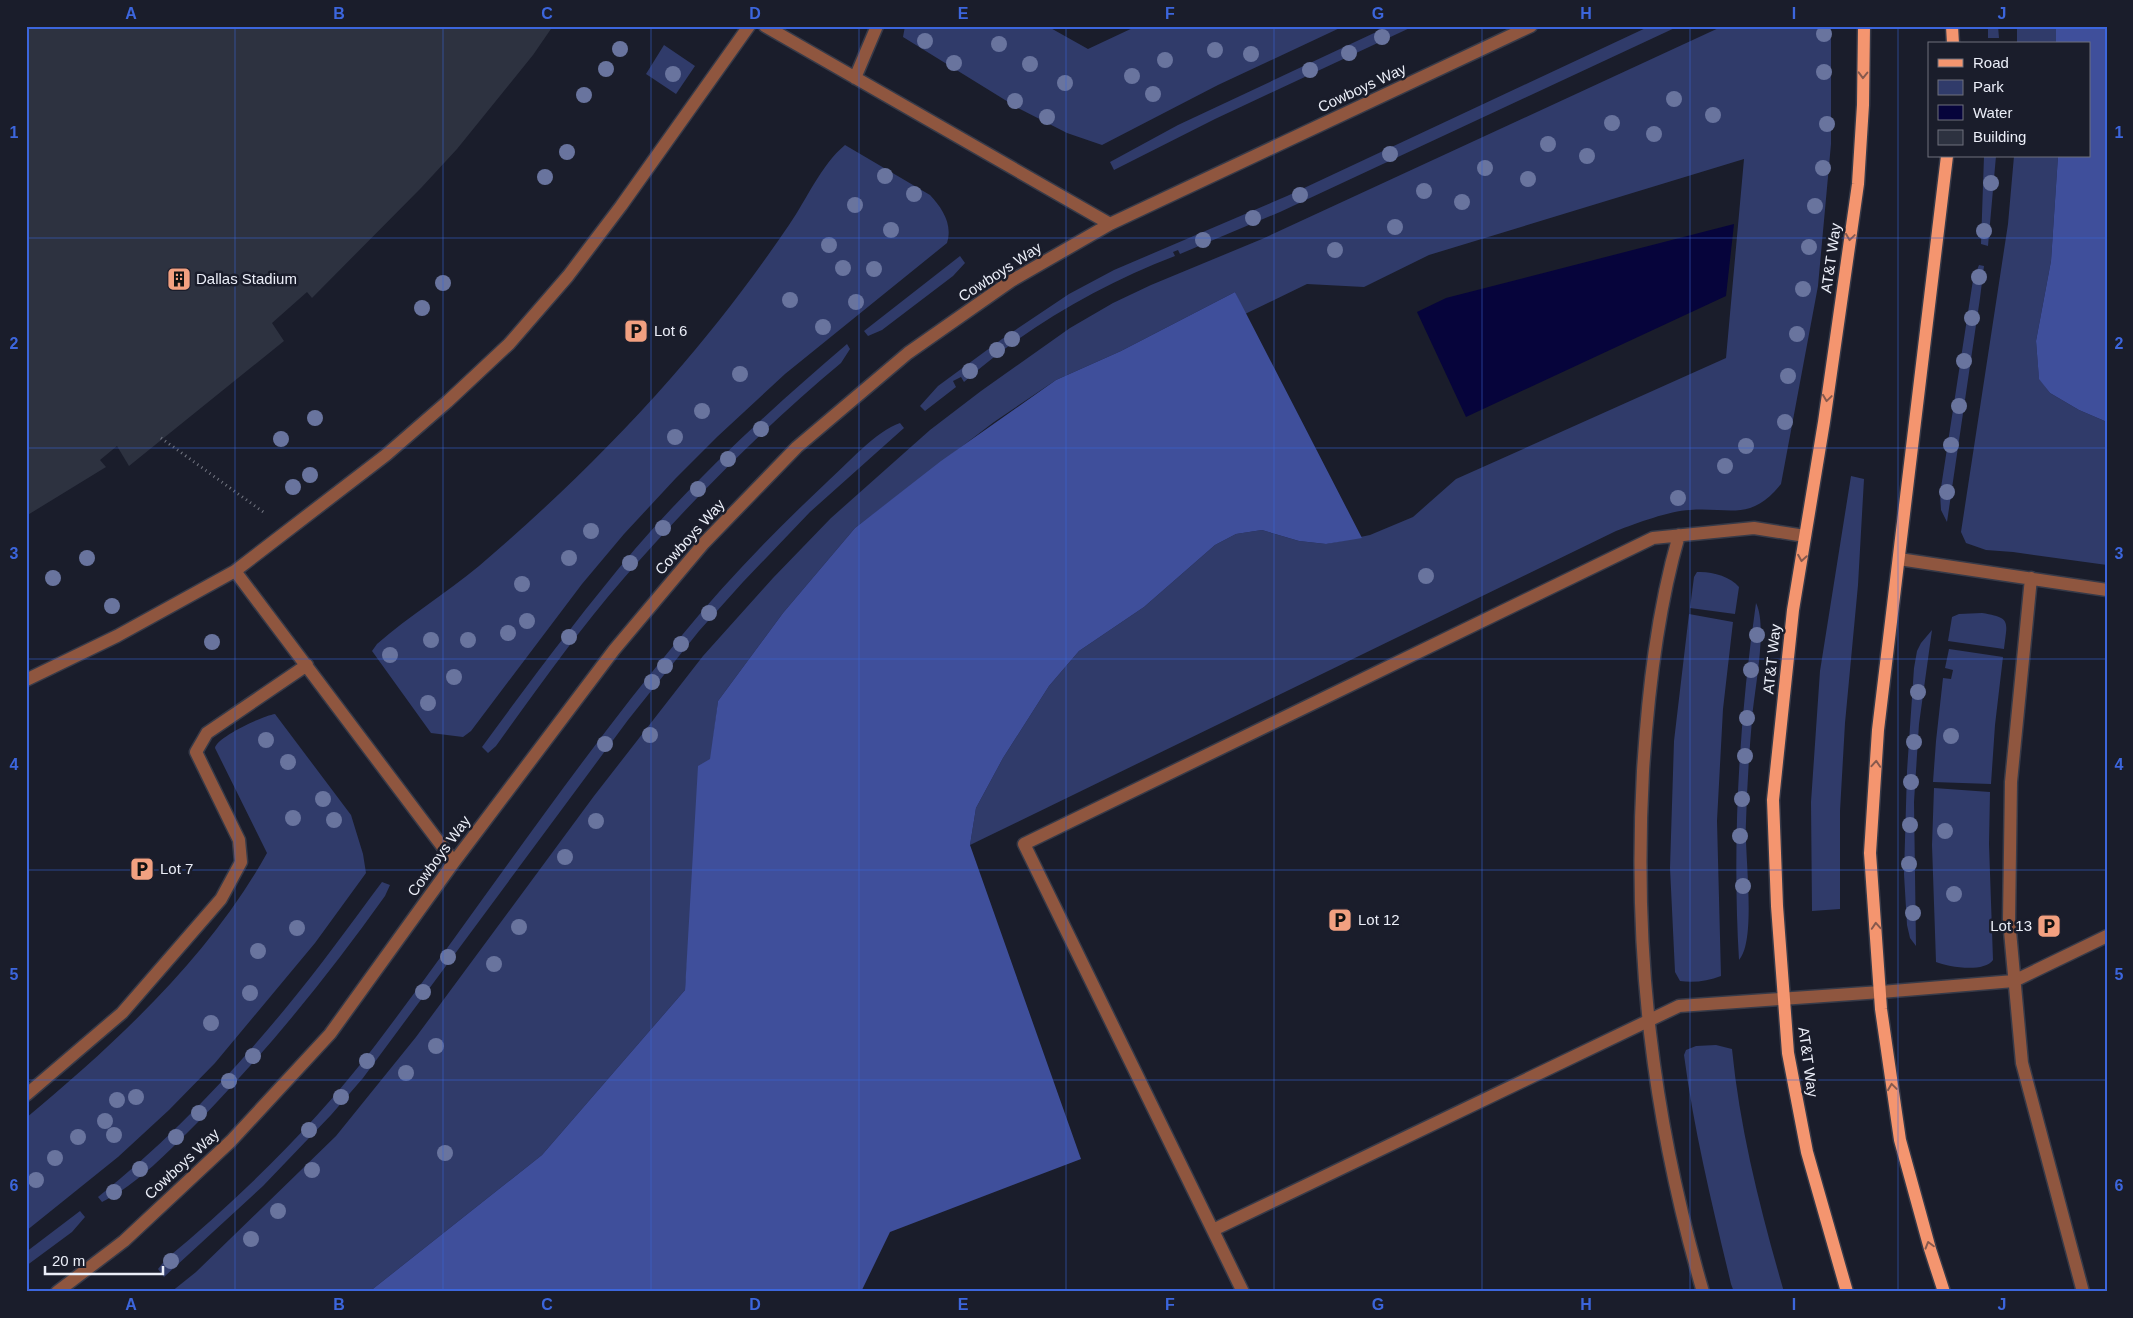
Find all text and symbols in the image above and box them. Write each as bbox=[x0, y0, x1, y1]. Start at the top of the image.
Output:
text: A bbox=[125, 5, 137, 22]
text: B bbox=[333, 5, 345, 22]
text: C bbox=[541, 5, 553, 22]
text: D bbox=[749, 5, 761, 22]
text: E bbox=[958, 5, 969, 22]
text: F bbox=[1165, 5, 1175, 22]
text: G bbox=[1372, 5, 1384, 22]
text: H bbox=[1580, 5, 1592, 22]
text: I bbox=[1792, 5, 1796, 22]
text: J bbox=[1998, 5, 2006, 22]
legend bbox=[1928, 42, 2090, 158]
text: Road bbox=[1973, 54, 2009, 71]
street label: Cowboys Way bbox=[1315, 59, 1409, 115]
one-way arrow bbox=[1858, 71, 1869, 79]
text: Park bbox=[1973, 78, 2004, 95]
text: Water bbox=[1973, 104, 2012, 121]
text: 1 bbox=[10, 124, 19, 141]
text: 1 bbox=[2115, 124, 2124, 141]
text: Building bbox=[1973, 128, 2026, 145]
street label: AT&T Way bbox=[1817, 221, 1844, 294]
one-way arrow bbox=[1846, 232, 1856, 241]
street label: Cowboys Way bbox=[955, 238, 1045, 305]
building icon: Dallas Stadium bbox=[166, 266, 192, 292]
place label: Dallas Stadium bbox=[196, 270, 297, 287]
parking icon: Lot 6 bbox=[623, 318, 649, 344]
place label: Lot 6 bbox=[654, 322, 687, 339]
text: 2 bbox=[10, 335, 19, 352]
text: 2 bbox=[2115, 335, 2124, 352]
one-way arrow bbox=[1822, 394, 1833, 402]
street label: Cowboys Way bbox=[651, 495, 728, 578]
text: 3 bbox=[10, 545, 19, 562]
text: 3 bbox=[2115, 545, 2124, 562]
one-way arrow bbox=[1797, 554, 1807, 562]
street label: AT&T Way bbox=[1759, 622, 1784, 695]
text: 4 bbox=[10, 756, 19, 773]
text: 4 bbox=[2115, 756, 2124, 773]
one-way arrow bbox=[1871, 759, 1882, 767]
street label: Cowboys Way bbox=[404, 812, 474, 899]
parking icon: Lot 7 bbox=[129, 856, 155, 882]
place label: Lot 7 bbox=[160, 860, 193, 877]
parking icon: Lot 12 bbox=[1327, 907, 1353, 933]
place label: Lot 12 bbox=[1358, 911, 1400, 928]
parking icon: Lot 13 bbox=[2036, 913, 2062, 939]
place label: Lot 13 bbox=[1990, 917, 2032, 934]
one-way arrow bbox=[1871, 922, 1882, 930]
text: 5 bbox=[10, 966, 19, 983]
text: 5 bbox=[2115, 966, 2124, 983]
street label: AT&T Way bbox=[1795, 1026, 1822, 1099]
one-way arrow bbox=[1888, 1083, 1898, 1092]
street label: Cowboys Way bbox=[141, 1125, 223, 1202]
text: 6 bbox=[10, 1177, 19, 1194]
text: 6 bbox=[2115, 1177, 2124, 1194]
one-way arrow bbox=[1925, 1242, 1935, 1250]
scale bar bbox=[45, 1243, 162, 1275]
text: 20 m bbox=[52, 1252, 85, 1269]
text: A bbox=[125, 1296, 137, 1313]
text: B bbox=[333, 1296, 345, 1313]
text: C bbox=[541, 1296, 553, 1313]
text: D bbox=[749, 1296, 761, 1313]
text: E bbox=[958, 1296, 969, 1313]
text: F bbox=[1165, 1296, 1175, 1313]
text: G bbox=[1372, 1296, 1384, 1313]
text: H bbox=[1580, 1296, 1592, 1313]
text: I bbox=[1792, 1296, 1796, 1313]
text: J bbox=[1998, 1296, 2006, 1313]

